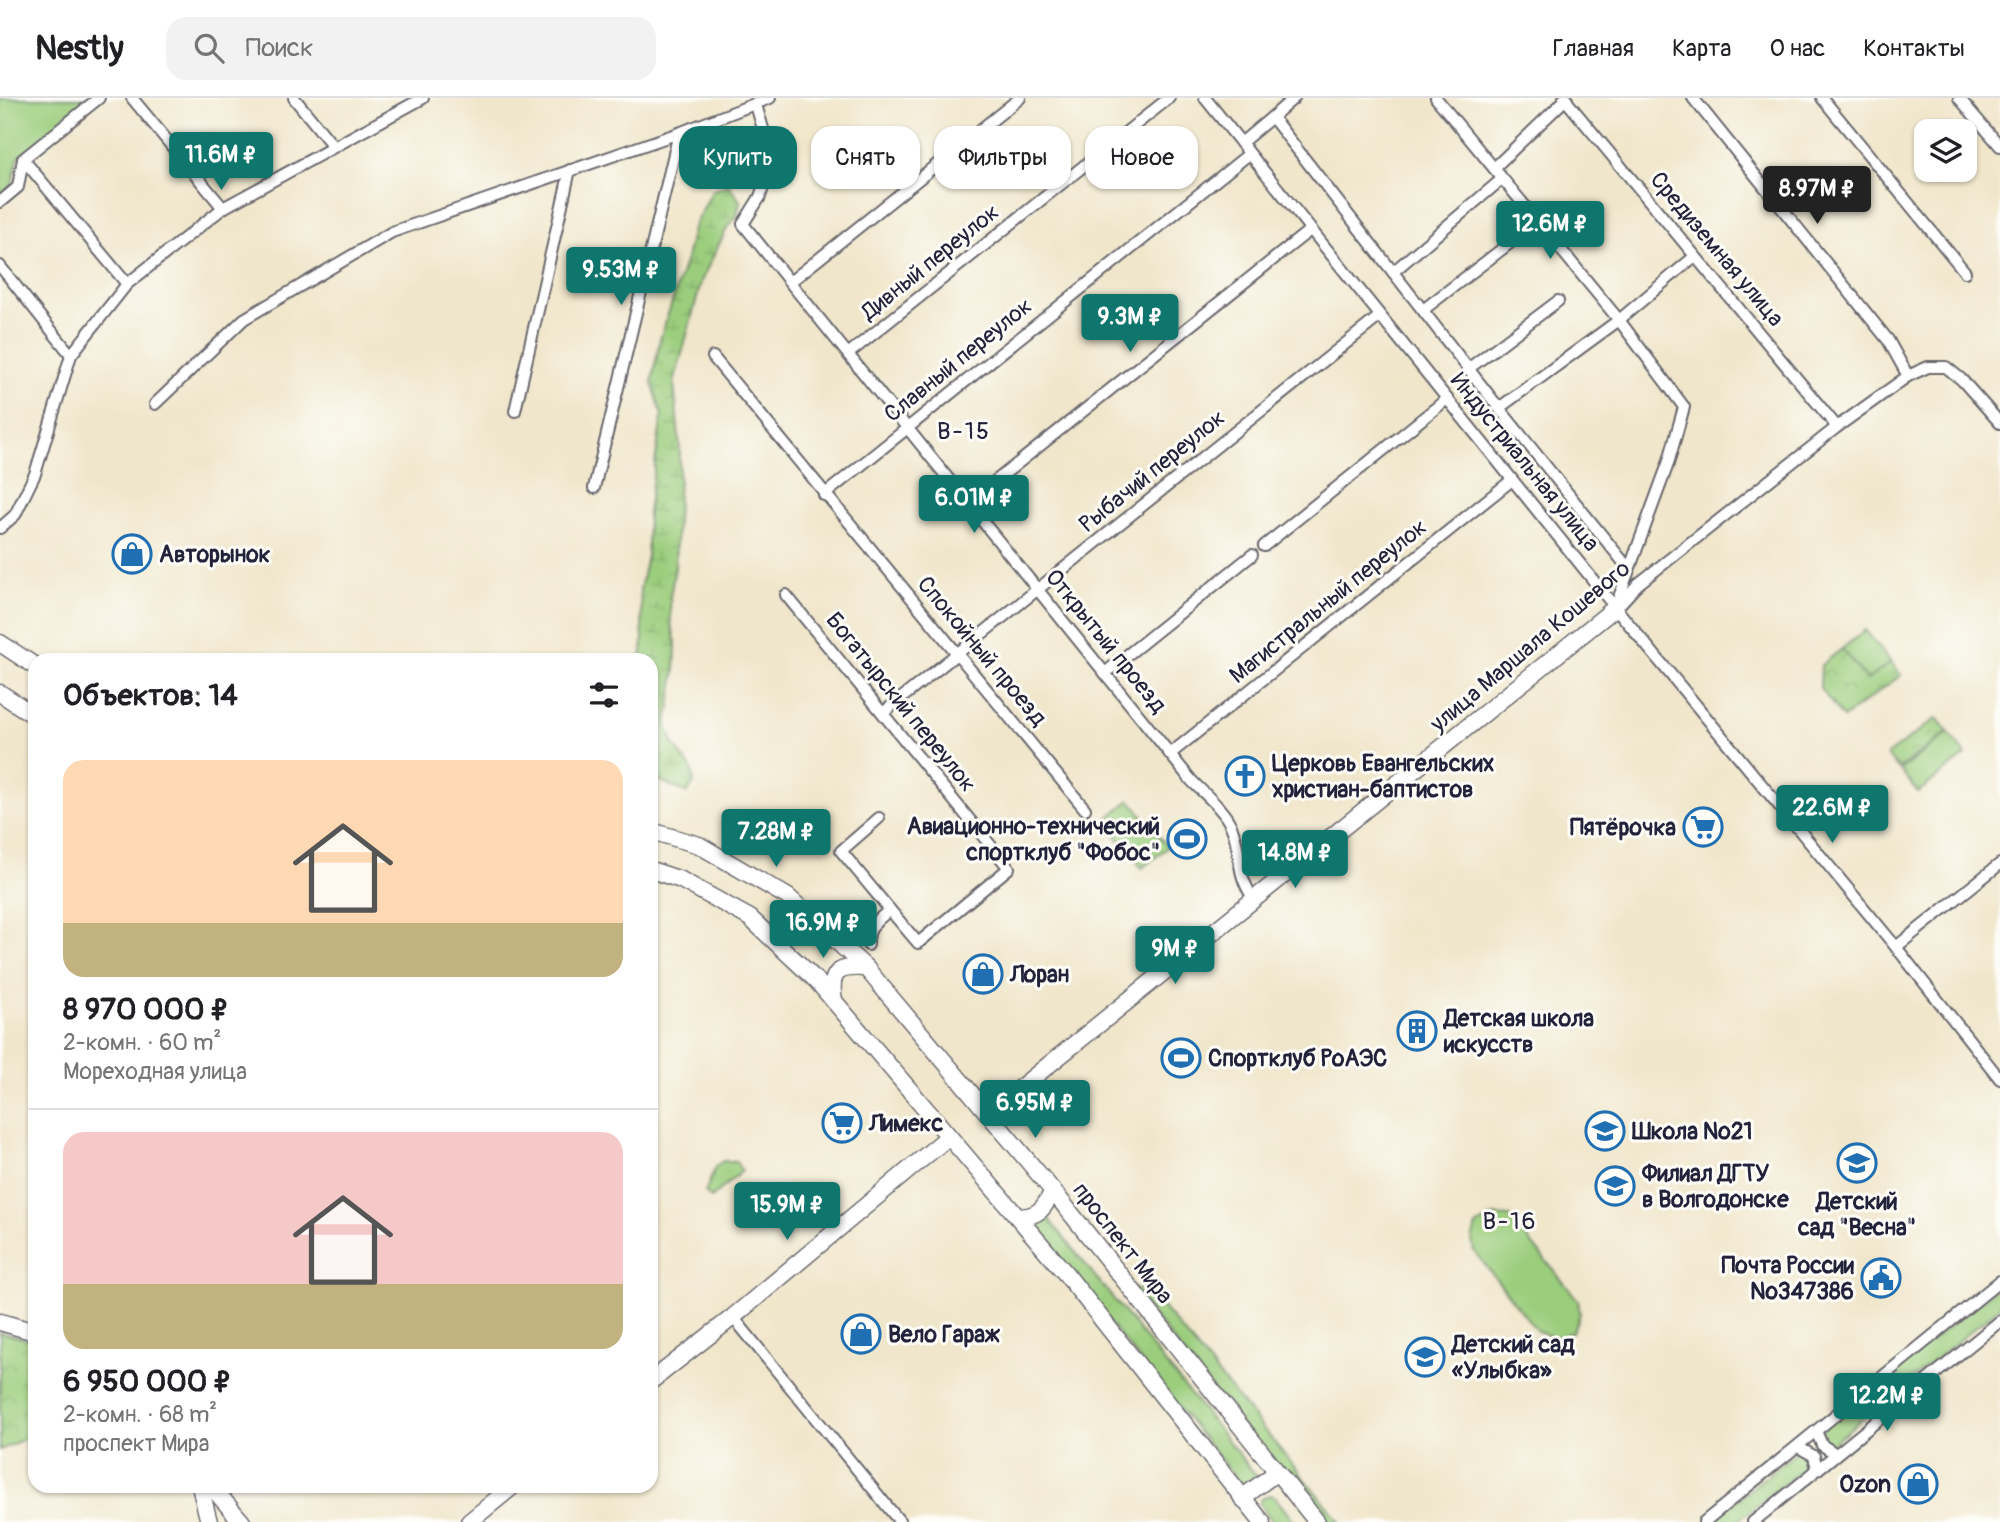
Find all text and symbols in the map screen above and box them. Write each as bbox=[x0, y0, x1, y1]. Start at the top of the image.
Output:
search box bbox=[166, 17, 656, 80]
text: Nestly bbox=[35, 28, 124, 69]
icon: search bbox=[190, 29, 228, 67]
text: Поиск bbox=[246, 32, 313, 64]
text: Главная bbox=[1553, 34, 1634, 63]
text: Карта bbox=[1672, 34, 1732, 63]
text: О нас bbox=[1770, 34, 1825, 63]
text: Контакты bbox=[1863, 34, 1965, 63]
map controls bbox=[1914, 119, 1977, 182]
button: layers bbox=[1914, 119, 1977, 182]
chip: Купить bbox=[679, 126, 797, 189]
chip: Снять bbox=[811, 126, 920, 189]
chip: Фильтры bbox=[934, 126, 1071, 189]
chip: Новое bbox=[1085, 126, 1198, 189]
pin: 11.6M ₽ bbox=[156, 132, 286, 192]
text: 11.6M ₽ bbox=[185, 140, 257, 169]
street label: Средиземная улица bbox=[1644, 166, 1790, 332]
pin: 8.97M ₽ bbox=[1752, 166, 1882, 226]
text: 8.97M ₽ bbox=[1779, 174, 1855, 203]
street label: Дивный переулок bbox=[854, 197, 1005, 327]
pin: 12.6M ₽ bbox=[1485, 202, 1615, 261]
text: 12.6M ₽ bbox=[1512, 209, 1588, 238]
pin: 9.53M ₽ bbox=[556, 248, 686, 307]
text: 9.53M ₽ bbox=[582, 255, 660, 284]
street label: Славный переулок bbox=[878, 291, 1038, 429]
pin: 9.3M ₽ bbox=[1073, 294, 1187, 354]
text: 9.3M ₽ bbox=[1097, 302, 1163, 331]
street label: Индустриальная улица bbox=[1444, 367, 1606, 557]
street label: Рыбачий переулок bbox=[1073, 403, 1231, 539]
district label: В-15 bbox=[937, 417, 991, 446]
pin: 6.01M ₽ bbox=[909, 476, 1039, 535]
text: 6.01M ₽ bbox=[935, 483, 1013, 512]
street label: Магистральный переулок bbox=[1223, 512, 1433, 690]
shop icon: Авторынок bbox=[111, 533, 153, 575]
place label: Авторынок bbox=[159, 540, 271, 569]
street label: улица Маршала Кошевого bbox=[1423, 554, 1636, 739]
street label: Открытый проезд bbox=[1039, 563, 1173, 719]
street label: Спокойный проезд bbox=[911, 570, 1053, 732]
street label: Богатырский переулок bbox=[820, 606, 983, 798]
icon: filters bbox=[585, 676, 623, 714]
text: Объектов: 14 bbox=[63, 677, 238, 714]
place label: Церковь Евангельских христиан-баптистов bbox=[1271, 749, 1494, 804]
church icon: Церковь Евангельских христиан-баптистов bbox=[1224, 755, 1266, 797]
pin: 22.6M ₽ bbox=[1767, 786, 1897, 845]
text: 22.6M ₽ bbox=[1792, 793, 1872, 822]
icon: home bbox=[280, 805, 406, 931]
supermarket icon: Пятёрочка bbox=[1682, 806, 1724, 848]
pin: 7.28M ₽ bbox=[711, 810, 841, 869]
place label: Авиационно-технический спортклуб "Фобос" bbox=[907, 812, 1160, 867]
place label: Пятёрочка bbox=[1570, 813, 1676, 842]
text: 7.28M ₽ bbox=[737, 817, 815, 846]
sports icon: Авиационно-технический спортклуб "Фобос" bbox=[1166, 818, 1208, 860]
pin: 14.8M ₽ bbox=[1230, 830, 1360, 890]
text: 14.8M ₽ bbox=[1258, 838, 1332, 867]
pin: 16.9M ₽ bbox=[758, 900, 888, 960]
text: 16.9M ₽ bbox=[786, 908, 860, 937]
pin: 9M ₽ bbox=[1134, 926, 1216, 986]
text: 9M ₽ bbox=[1151, 934, 1199, 963]
shop icon: Лоран bbox=[962, 953, 1004, 995]
place label: Лоран bbox=[1009, 960, 1069, 989]
text: 8 970 000 ₽ bbox=[63, 991, 229, 1028]
place label: Детская школа искусств bbox=[1442, 1004, 1594, 1059]
building icon: Детская школа искусств bbox=[1396, 1010, 1438, 1052]
text: 2-комн. · 60 m² bbox=[63, 1028, 221, 1057]
sports icon: Спортклуб РоАЭС bbox=[1160, 1037, 1202, 1079]
place label: Спортклуб РоАЭС bbox=[1208, 1044, 1387, 1073]
text: Мореходная улица bbox=[63, 1057, 247, 1086]
pin: 6.95M ₽ bbox=[970, 1080, 1100, 1140]
text: 6.95M ₽ bbox=[996, 1088, 1074, 1117]
supermarket icon: Лимекс bbox=[821, 1102, 863, 1144]
place label: Лимекс bbox=[868, 1109, 943, 1138]
school or university icon: Школа №21 bbox=[1584, 1110, 1626, 1152]
place label: Школа №21 bbox=[1631, 1117, 1753, 1146]
school or university icon: Детский сад "Весна" bbox=[1836, 1142, 1878, 1184]
place label: Филиал ДГТУ в Волгодонске bbox=[1641, 1159, 1789, 1214]
school or university icon: Филиал ДГТУ в Волгодонске bbox=[1594, 1165, 1636, 1207]
street label: проспект Мира bbox=[1067, 1176, 1179, 1310]
icon: home bbox=[280, 1177, 406, 1303]
pin: 15.9M ₽ bbox=[722, 1182, 852, 1242]
place label: Детский сад "Весна" bbox=[1797, 1187, 1916, 1242]
text: 15.9M ₽ bbox=[750, 1190, 824, 1219]
district label: В-16 bbox=[1482, 1207, 1538, 1236]
place label: Почта России №347386 bbox=[1721, 1251, 1855, 1306]
public building icon: Почта России №347386 bbox=[1860, 1257, 1902, 1299]
shop icon: Вело Гараж bbox=[840, 1313, 882, 1355]
place label: Вело Гараж bbox=[888, 1320, 1001, 1349]
place label: Детский сад «Улыбка» bbox=[1450, 1330, 1576, 1385]
school or university icon: Детский сад «Улыбка» bbox=[1404, 1336, 1446, 1378]
text: 6 950 000 ₽ bbox=[63, 1363, 232, 1400]
pin: 12.2M ₽ bbox=[1822, 1374, 1952, 1433]
text: 12.2M ₽ bbox=[1849, 1381, 1925, 1410]
text: 2-комн. · 68 m² bbox=[63, 1400, 217, 1429]
text: проспект Мира bbox=[63, 1429, 209, 1458]
shop icon: Ozon bbox=[1897, 1463, 1939, 1505]
place label: Ozon bbox=[1839, 1470, 1891, 1499]

